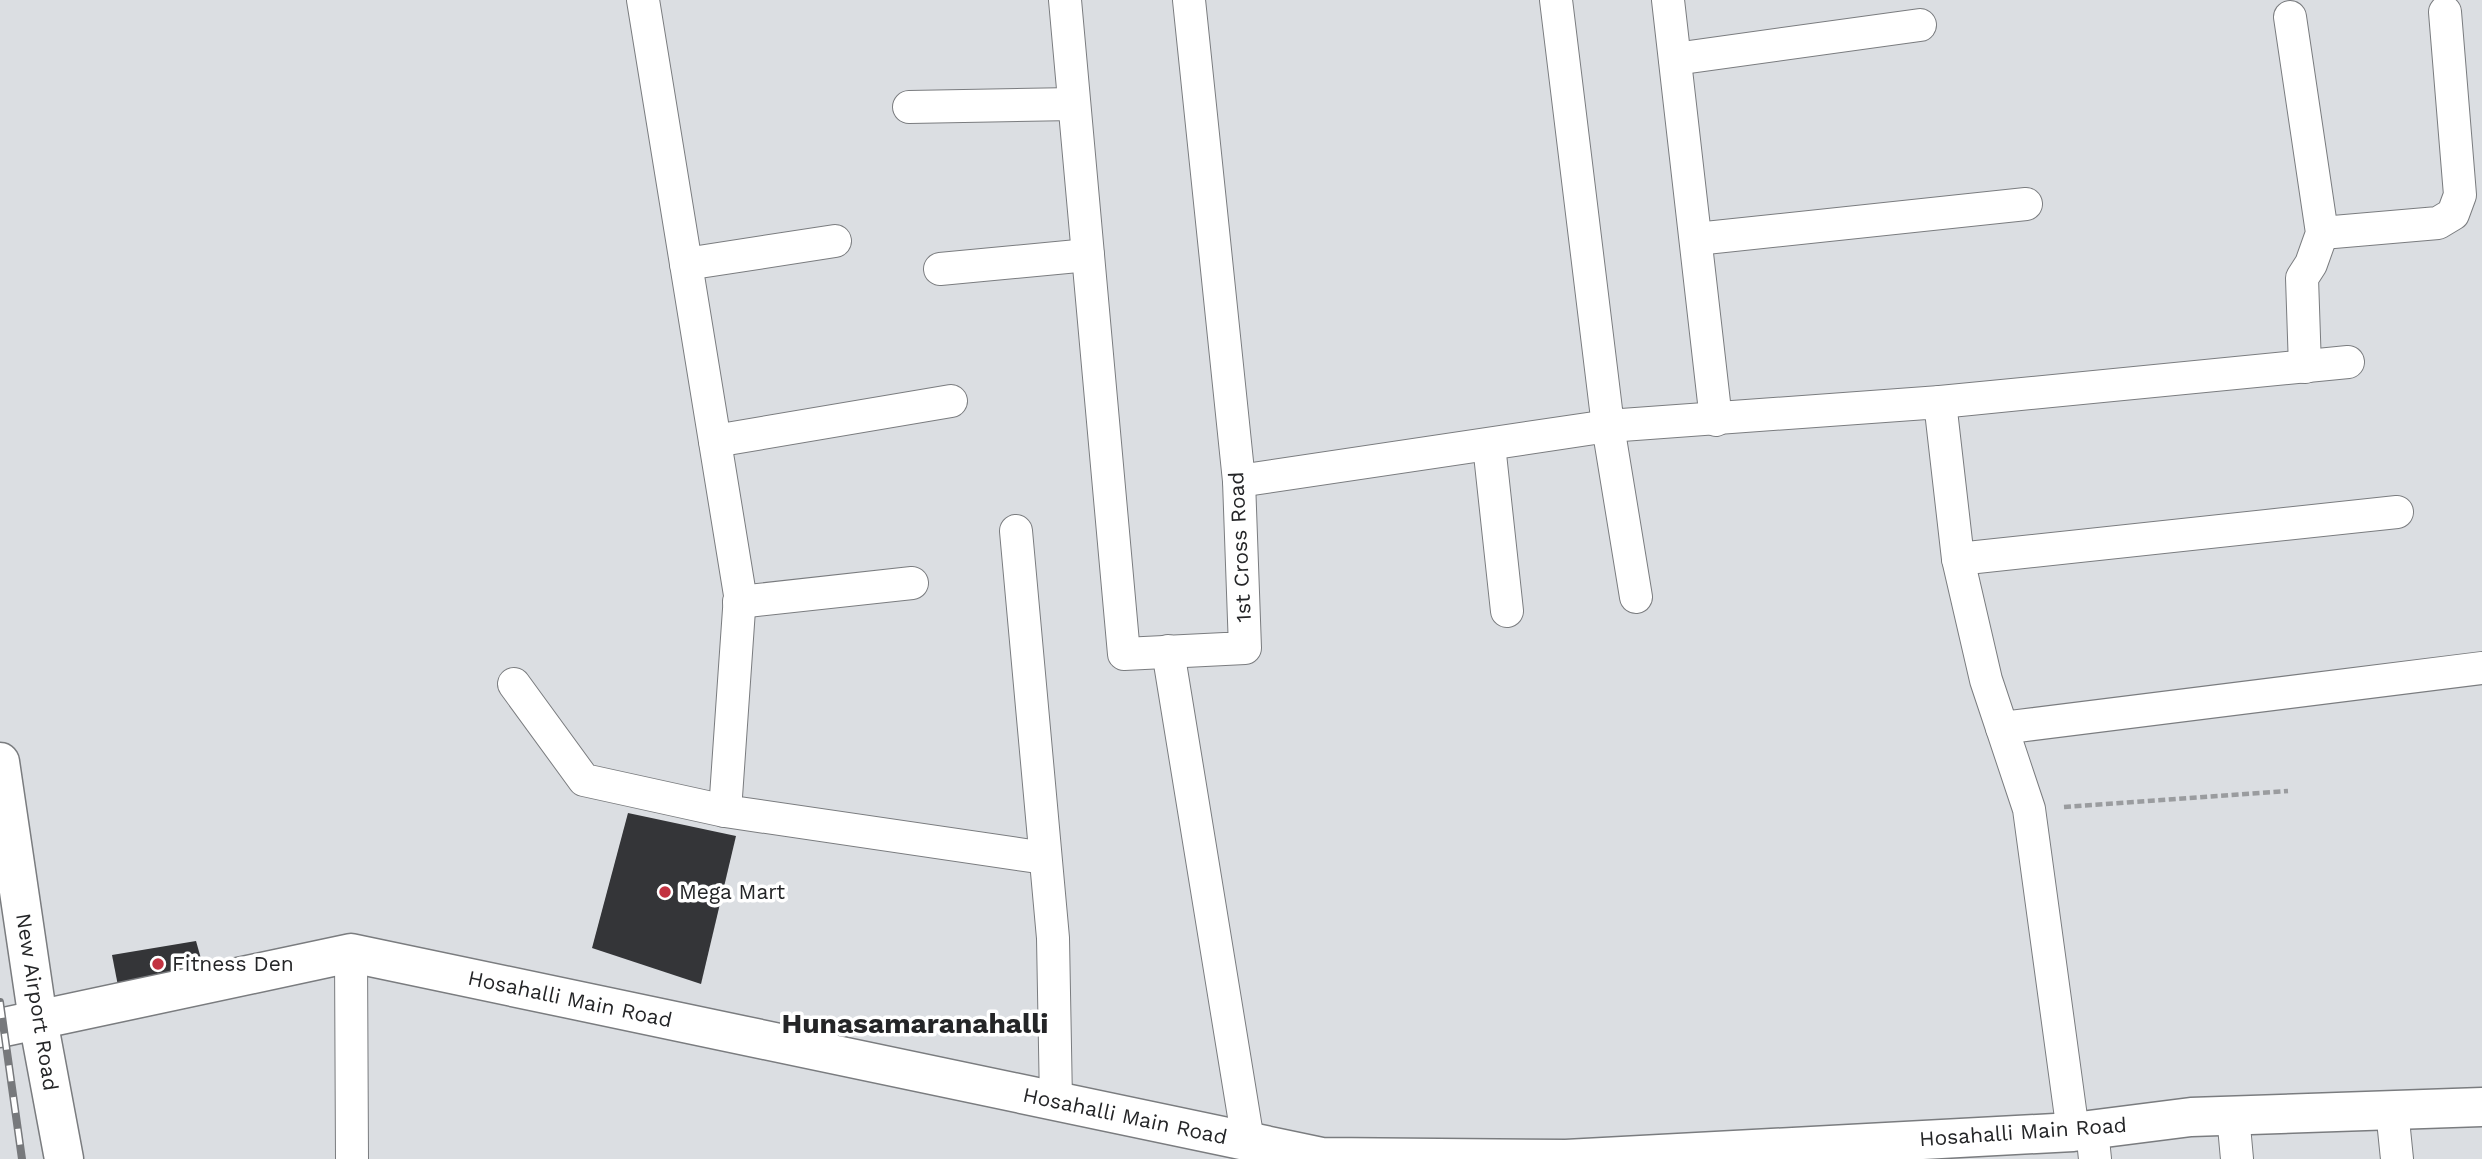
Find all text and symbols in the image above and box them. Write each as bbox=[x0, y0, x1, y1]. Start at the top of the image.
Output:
street label: 1st Cross Road bbox=[1223, 471, 1256, 623]
place label: Mega Mart bbox=[679, 879, 785, 904]
marker: Mega Mart bbox=[657, 884, 673, 900]
street label: New Airport Road bbox=[11, 911, 64, 1093]
place label: Fitness Den bbox=[172, 951, 294, 976]
marker: Fitness Den bbox=[150, 956, 166, 972]
street label: Hosahalli Main Road bbox=[466, 965, 674, 1032]
district label: Hunasamaranahalli bbox=[782, 1007, 1049, 1040]
street label: Hosahalli Main Road bbox=[1021, 1082, 1229, 1149]
street label: Hosahalli Main Road bbox=[1918, 1112, 2128, 1151]

